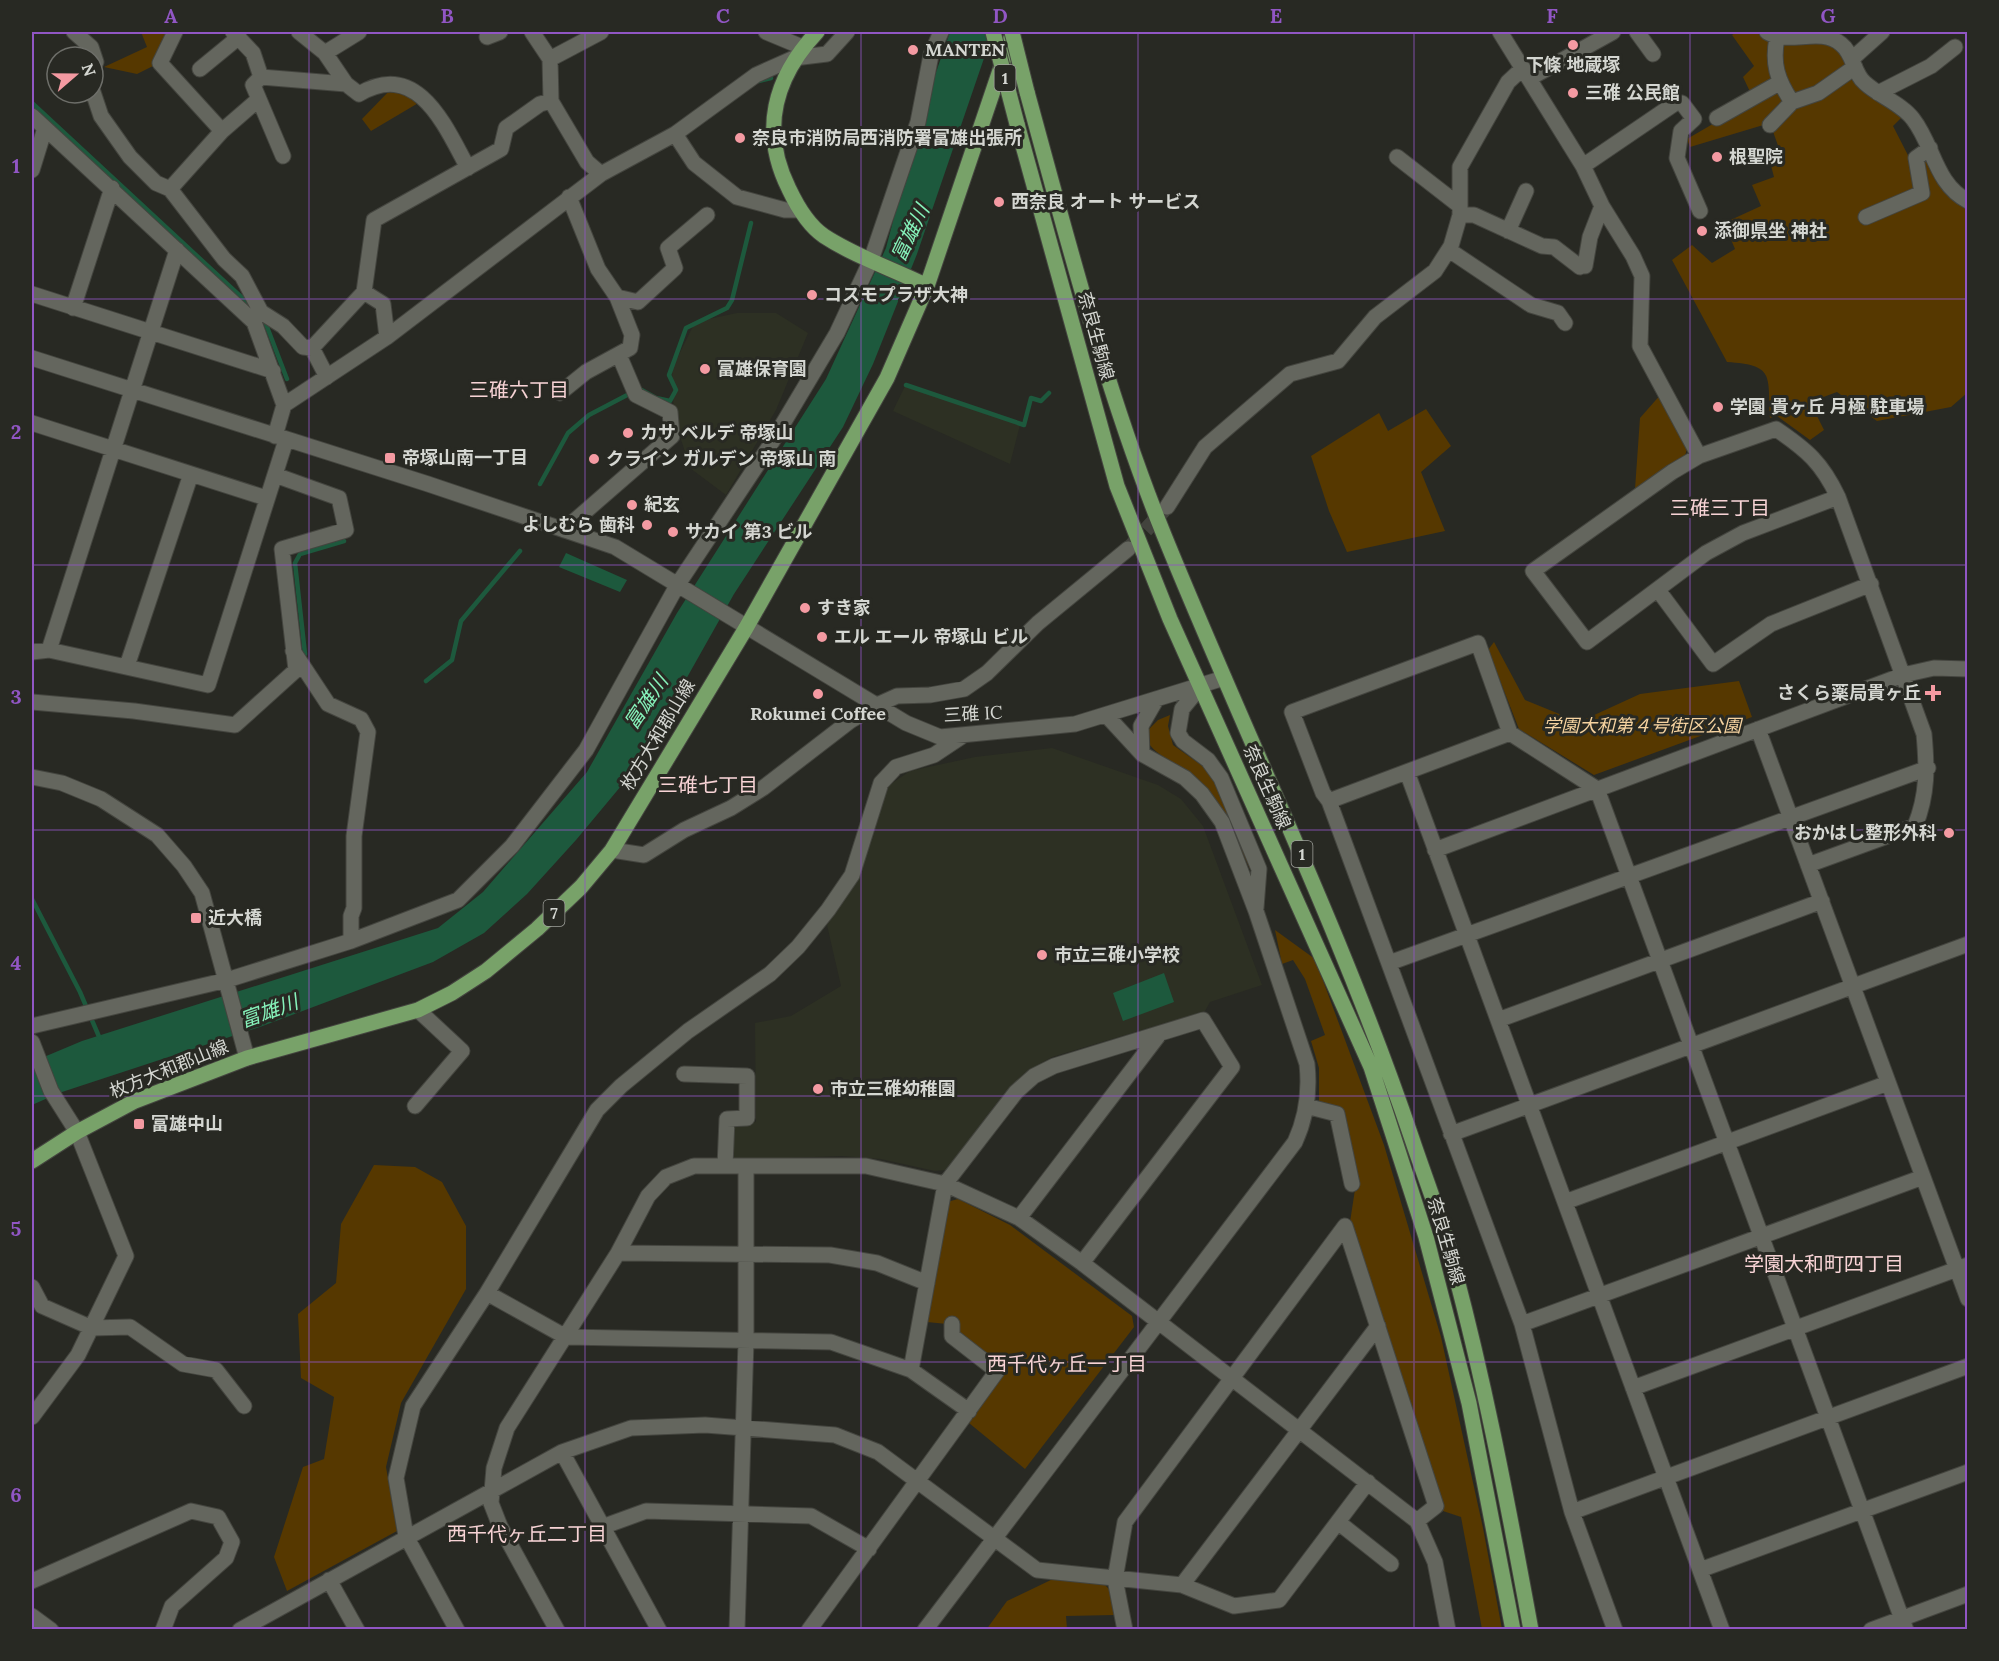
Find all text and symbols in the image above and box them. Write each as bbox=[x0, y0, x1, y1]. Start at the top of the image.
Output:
text: A bbox=[164, 3, 178, 28]
text: B bbox=[440, 3, 454, 28]
text: C bbox=[716, 3, 730, 28]
text: D bbox=[992, 3, 1008, 28]
text: E bbox=[1270, 3, 1282, 28]
text: F bbox=[1546, 3, 1558, 28]
text: G bbox=[1820, 3, 1836, 28]
place label: MANTEN bbox=[925, 38, 1005, 61]
marker: 下條 地蔵塚 bbox=[1566, 38, 1580, 52]
marker: MANTEN bbox=[906, 43, 920, 57]
north arrow bbox=[45, 45, 105, 105]
place label: 下條 地蔵塚 bbox=[1526, 53, 1620, 76]
text: N bbox=[78, 61, 101, 79]
road number: 1 bbox=[994, 65, 1016, 91]
place label: 三碓 公民館 bbox=[1585, 81, 1680, 104]
marker: 三碓 公民館 bbox=[1566, 86, 1580, 100]
place label: 奈良市消防局西消防署富雄出張所 bbox=[752, 126, 1022, 149]
marker: 奈良市消防局西消防署富雄出張所 bbox=[733, 131, 747, 145]
place label: 根聖院 bbox=[1729, 145, 1783, 168]
marker: 根聖院 bbox=[1710, 150, 1724, 164]
text: 1 bbox=[12, 153, 20, 178]
place label: 西奈良 オート サービス bbox=[1011, 190, 1200, 213]
marker: 西奈良 オート サービス bbox=[992, 195, 1006, 209]
water label: 富雄川 bbox=[885, 199, 935, 265]
place label: 添御県坐 神社 bbox=[1714, 219, 1827, 242]
marker: 添御県坐 神社 bbox=[1695, 224, 1709, 238]
place label: コスモプラザ大神 bbox=[824, 283, 968, 306]
marker: コスモプラザ大神 bbox=[805, 288, 819, 302]
street label: 奈良生駒線 bbox=[1074, 289, 1119, 382]
place label: 富雄保育園 bbox=[717, 357, 807, 380]
marker: 富雄保育園 bbox=[698, 362, 712, 376]
district label: 三碓六丁目 bbox=[469, 377, 569, 402]
place label: 学園 貴ヶ丘 月極 駐車場 bbox=[1730, 395, 1924, 418]
marker: 学園 貴ヶ丘 月極 駐車場 bbox=[1711, 400, 1725, 414]
text: 2 bbox=[11, 419, 21, 444]
place label: カサ ベルデ 帝塚山 bbox=[640, 421, 793, 444]
marker: カサ ベルデ 帝塚山 bbox=[621, 426, 635, 440]
place label: 帝塚山南一丁目 bbox=[402, 446, 528, 469]
place label: クライン ガルデン 帝塚山 南 bbox=[606, 447, 836, 470]
marker: 帝塚山南一丁目 bbox=[383, 451, 397, 465]
marker: クライン ガルデン 帝塚山 南 bbox=[587, 452, 601, 466]
place label: 紀玄 bbox=[644, 493, 680, 516]
district label: 三碓三丁目 bbox=[1670, 495, 1770, 520]
marker: 紀玄 bbox=[625, 498, 639, 512]
place label: よしむら 歯科 bbox=[522, 513, 635, 536]
marker: よしむら 歯科 bbox=[640, 518, 654, 532]
place label: サカイ 第3 ビル bbox=[685, 520, 813, 543]
marker: サカイ 第3 ビル bbox=[666, 525, 680, 539]
place label: すき家 bbox=[817, 596, 871, 619]
marker: すき家 bbox=[798, 601, 812, 615]
place label: エル エール 帝塚山 ビル bbox=[834, 625, 1028, 648]
marker: エル エール 帝塚山 ビル bbox=[815, 630, 829, 644]
water label: 富雄川 bbox=[618, 668, 674, 734]
street label: 枚方大和郡山線 bbox=[615, 675, 700, 795]
place label: さくら薬局貴ヶ丘 bbox=[1777, 681, 1921, 704]
text: 3 bbox=[10, 684, 22, 709]
marker: さくら薬局貴ヶ丘 bbox=[1926, 686, 1940, 700]
marker: Rokumei Coffee bbox=[811, 687, 825, 701]
street label: 三碓 IC bbox=[943, 700, 1004, 727]
place label: Rokumei Coffee bbox=[750, 702, 886, 725]
park label: 学園大和第４号街区公園 bbox=[1543, 714, 1744, 737]
street label: 奈良生駒線 bbox=[1239, 741, 1296, 833]
district label: 三碓七丁目 bbox=[658, 772, 758, 797]
place label: おかはし整形外科 bbox=[1794, 821, 1937, 844]
marker: おかはし整形外科 bbox=[1942, 826, 1956, 840]
road number: 1 bbox=[1292, 841, 1312, 867]
road number: 7 bbox=[544, 900, 564, 926]
place label: 近大橋 bbox=[208, 906, 262, 929]
marker: 近大橋 bbox=[189, 911, 203, 925]
place label: 市立三碓小学校 bbox=[1054, 943, 1180, 966]
marker: 市立三碓小学校 bbox=[1035, 948, 1049, 962]
text: 4 bbox=[11, 950, 22, 975]
water label: 富雄川 bbox=[236, 988, 303, 1033]
street label: 枚方大和郡山線 bbox=[106, 1034, 232, 1103]
place label: 市立三碓幼稚園 bbox=[830, 1077, 956, 1100]
marker: 市立三碓幼稚園 bbox=[811, 1082, 825, 1096]
place label: 富雄中山 bbox=[151, 1112, 223, 1135]
marker: 富雄中山 bbox=[132, 1117, 146, 1131]
street label: 奈良生駒線 bbox=[1423, 1194, 1470, 1287]
text: 5 bbox=[11, 1216, 22, 1241]
district label: 学園大和町四丁目 bbox=[1744, 1251, 1904, 1276]
district label: 西千代ヶ丘一丁目 bbox=[987, 1351, 1147, 1376]
text: 6 bbox=[10, 1482, 22, 1507]
district label: 西千代ヶ丘二丁目 bbox=[447, 1521, 607, 1546]

